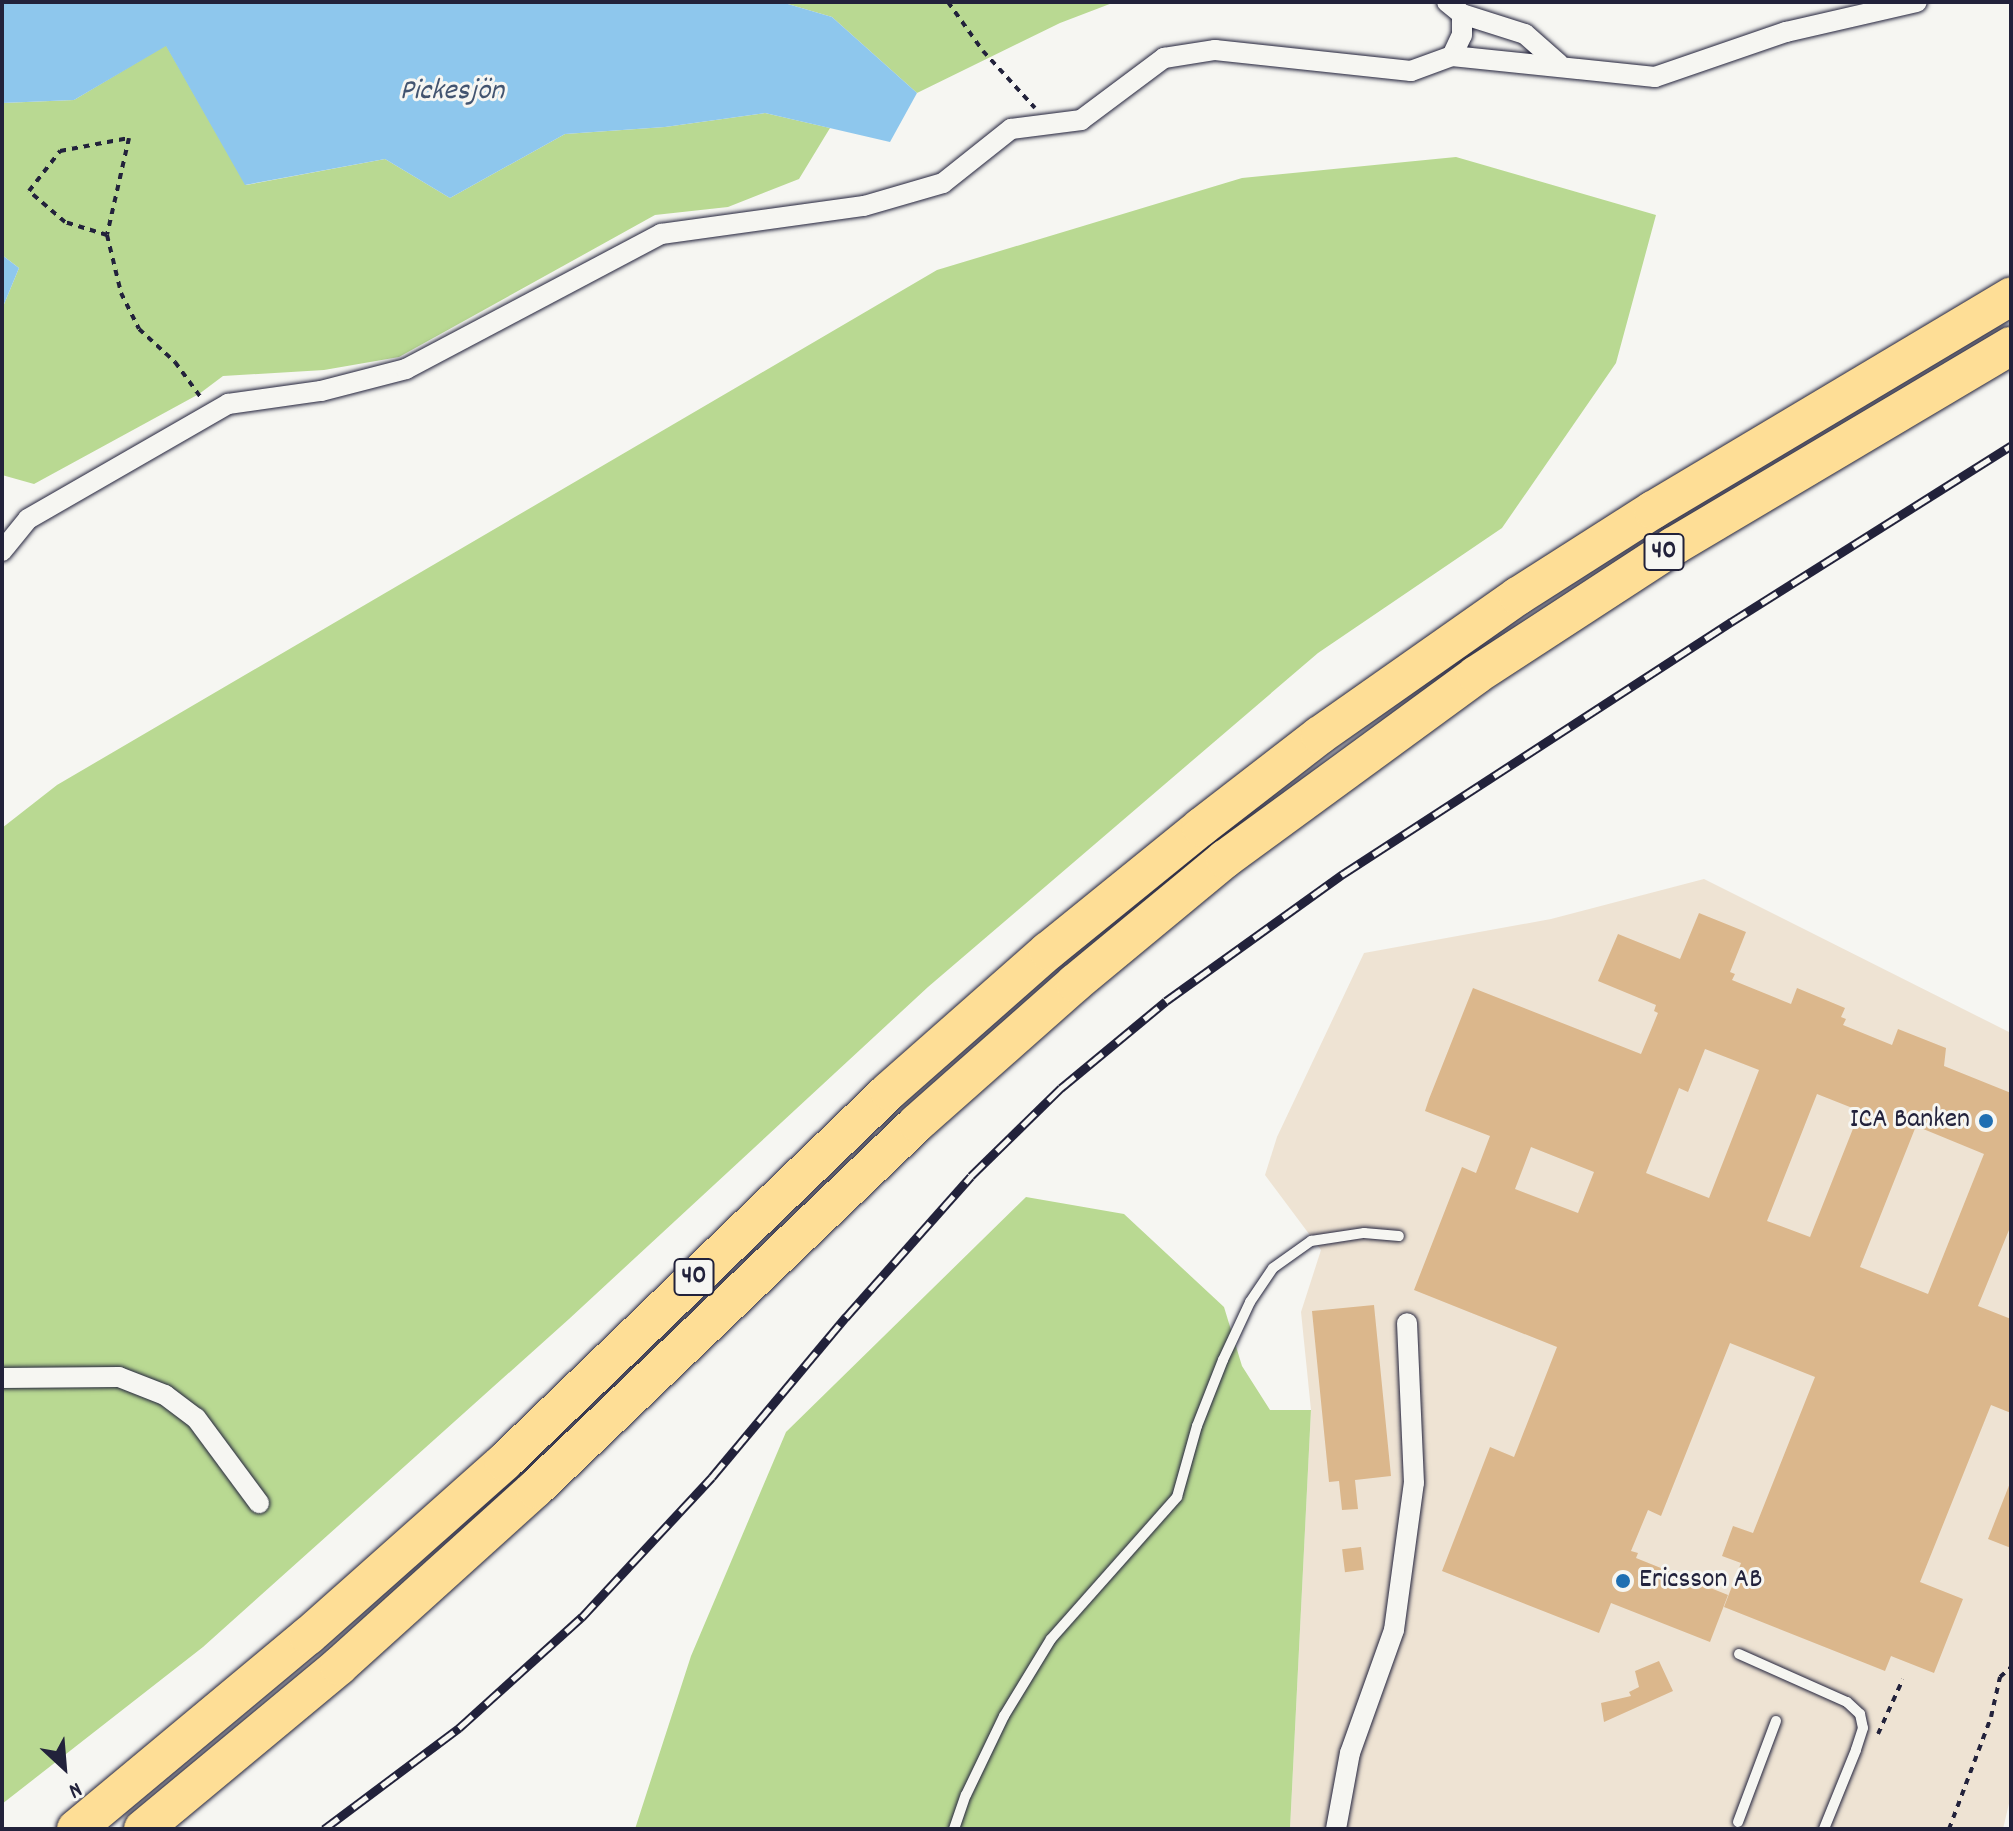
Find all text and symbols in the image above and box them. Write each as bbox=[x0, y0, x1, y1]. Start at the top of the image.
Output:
water label: Pickesjön bbox=[400, 75, 504, 111]
road number: 40 bbox=[1642, 530, 1686, 574]
place label: ICA Banken bbox=[1850, 1104, 1970, 1138]
marker: ICA Banken bbox=[1977, 1112, 1995, 1130]
road number: 40 bbox=[672, 1255, 716, 1299]
place label: Ericsson AB bbox=[1639, 1564, 1762, 1598]
marker: Ericsson AB bbox=[1614, 1572, 1632, 1590]
north arrow bbox=[24, 1727, 104, 1807]
text: N bbox=[63, 1773, 86, 1805]

